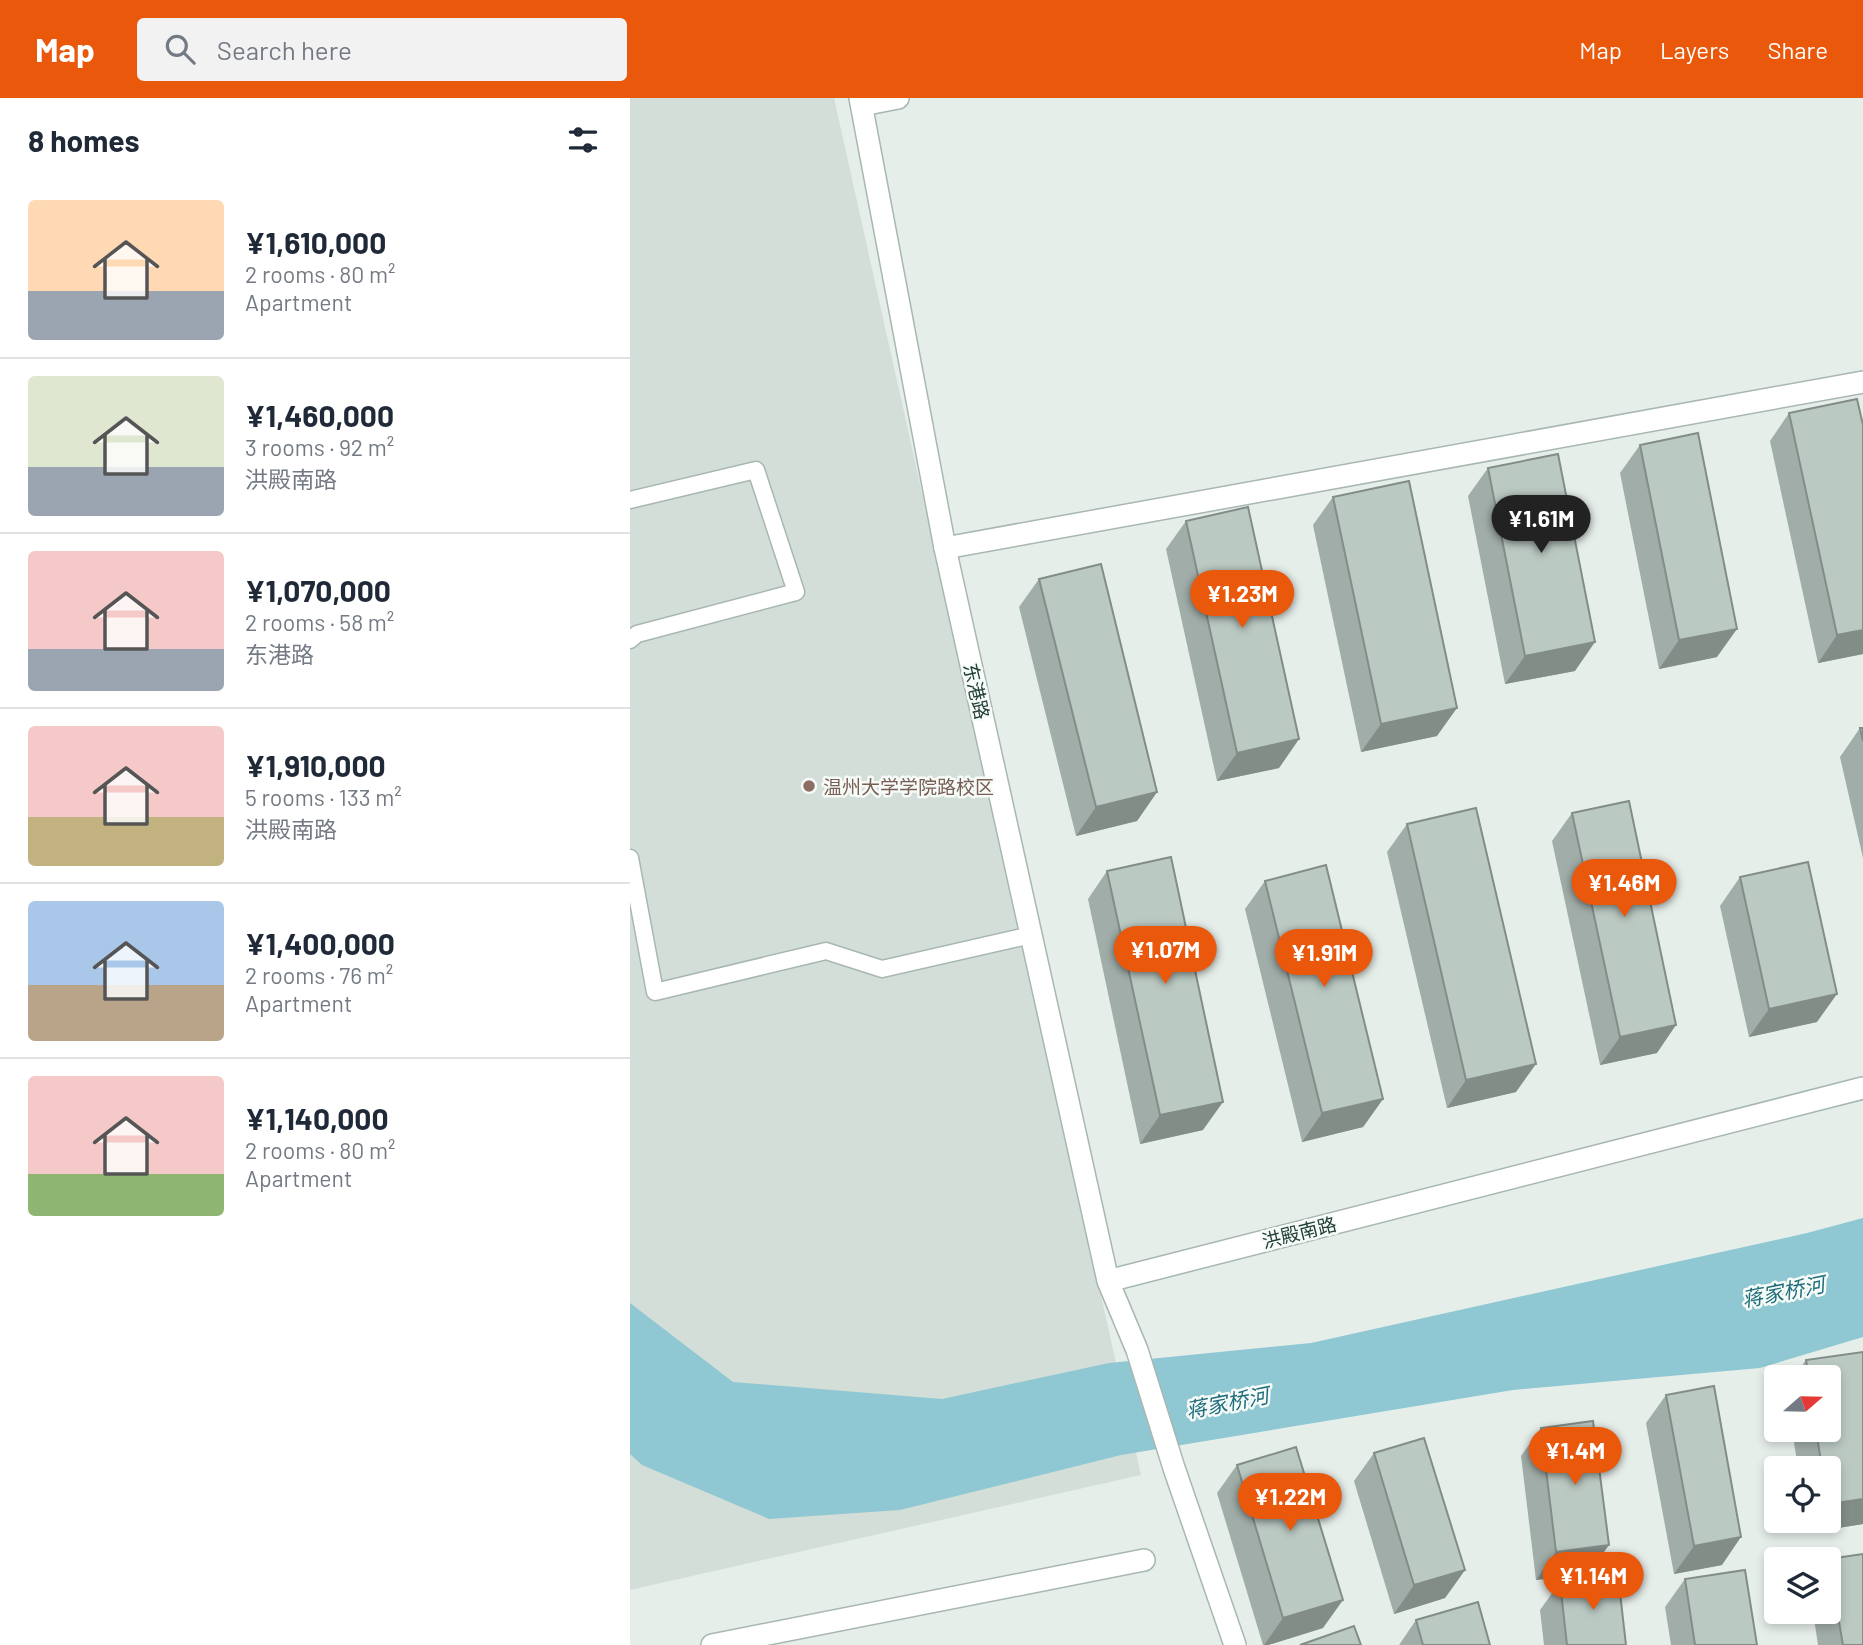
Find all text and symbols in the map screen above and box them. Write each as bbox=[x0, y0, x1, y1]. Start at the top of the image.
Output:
search box bbox=[137, 18, 627, 81]
text: Map bbox=[35, 29, 95, 69]
icon: search bbox=[161, 30, 199, 68]
text: Search here bbox=[217, 34, 352, 65]
text: Map bbox=[1579, 35, 1622, 64]
text: Layers bbox=[1660, 35, 1729, 64]
text: Share bbox=[1767, 35, 1828, 64]
icon: filters bbox=[564, 121, 602, 159]
text: 8 homes bbox=[28, 122, 139, 158]
text: ¥1,610,000 bbox=[245, 224, 386, 260]
icon: home bbox=[84, 228, 168, 312]
text: 2 rooms · 80 m² bbox=[245, 260, 395, 288]
text: Apartment bbox=[245, 288, 352, 316]
text: ¥1,460,000 bbox=[245, 397, 394, 433]
icon: home bbox=[84, 404, 168, 488]
text: 3 rooms · 92 m² bbox=[245, 433, 394, 461]
text: 洪殿南路 bbox=[245, 465, 337, 493]
pin: ¥1.61M bbox=[1484, 496, 1598, 555]
text: ¥1.61M bbox=[1508, 504, 1574, 532]
pin: ¥1.23M bbox=[1185, 570, 1299, 630]
text: ¥1,070,000 bbox=[245, 572, 391, 608]
icon: home bbox=[84, 579, 168, 663]
text: ¥1.23M bbox=[1206, 579, 1278, 607]
text: 2 rooms · 58 m² bbox=[245, 608, 394, 636]
text: 东港路 bbox=[245, 640, 314, 668]
street label: 东港路 bbox=[959, 661, 995, 721]
text: ¥1,910,000 bbox=[245, 747, 386, 783]
icon: home bbox=[84, 754, 168, 838]
place label: 温州大学学院路校区 bbox=[823, 775, 994, 798]
marker: 温州大学学院路校区 bbox=[801, 778, 817, 794]
text: 5 rooms · 133 m² bbox=[245, 783, 402, 811]
text: 洪殿南路 bbox=[245, 815, 337, 843]
pin: ¥1.46M bbox=[1567, 860, 1681, 919]
text: ¥1.46M bbox=[1588, 868, 1660, 896]
text: ¥1,400,000 bbox=[245, 925, 395, 961]
pin: ¥1.07M bbox=[1108, 926, 1222, 986]
icon: home bbox=[84, 929, 168, 1013]
pin: ¥1.91M bbox=[1267, 930, 1381, 989]
text: ¥1.07M bbox=[1130, 935, 1200, 963]
text: ¥1.91M bbox=[1291, 938, 1357, 966]
text: 2 rooms · 76 m² bbox=[245, 961, 393, 989]
text: Apartment bbox=[245, 989, 352, 1017]
text: ¥1,140,000 bbox=[245, 1100, 389, 1136]
icon: home bbox=[84, 1104, 168, 1188]
text: 2 rooms · 80 m² bbox=[245, 1136, 395, 1164]
text: Apartment bbox=[245, 1164, 352, 1192]
street label: 洪殿南路 bbox=[1259, 1212, 1339, 1252]
water label: 蒋家桥河 bbox=[1739, 1270, 1831, 1311]
north arrow bbox=[1764, 1365, 1841, 1442]
map controls bbox=[1764, 1365, 1841, 1624]
water label: 蒋家桥河 bbox=[1183, 1381, 1275, 1422]
pin: ¥1.4M bbox=[1526, 1428, 1624, 1487]
text: ¥1.4M bbox=[1545, 1436, 1605, 1464]
button: locate bbox=[1764, 1456, 1841, 1533]
pin: ¥1.22M bbox=[1233, 1474, 1347, 1533]
text: ¥1.22M bbox=[1254, 1482, 1326, 1510]
button: layers bbox=[1764, 1547, 1841, 1624]
pin: ¥1.14M bbox=[1536, 1552, 1650, 1612]
text: ¥1.14M bbox=[1559, 1561, 1627, 1589]

